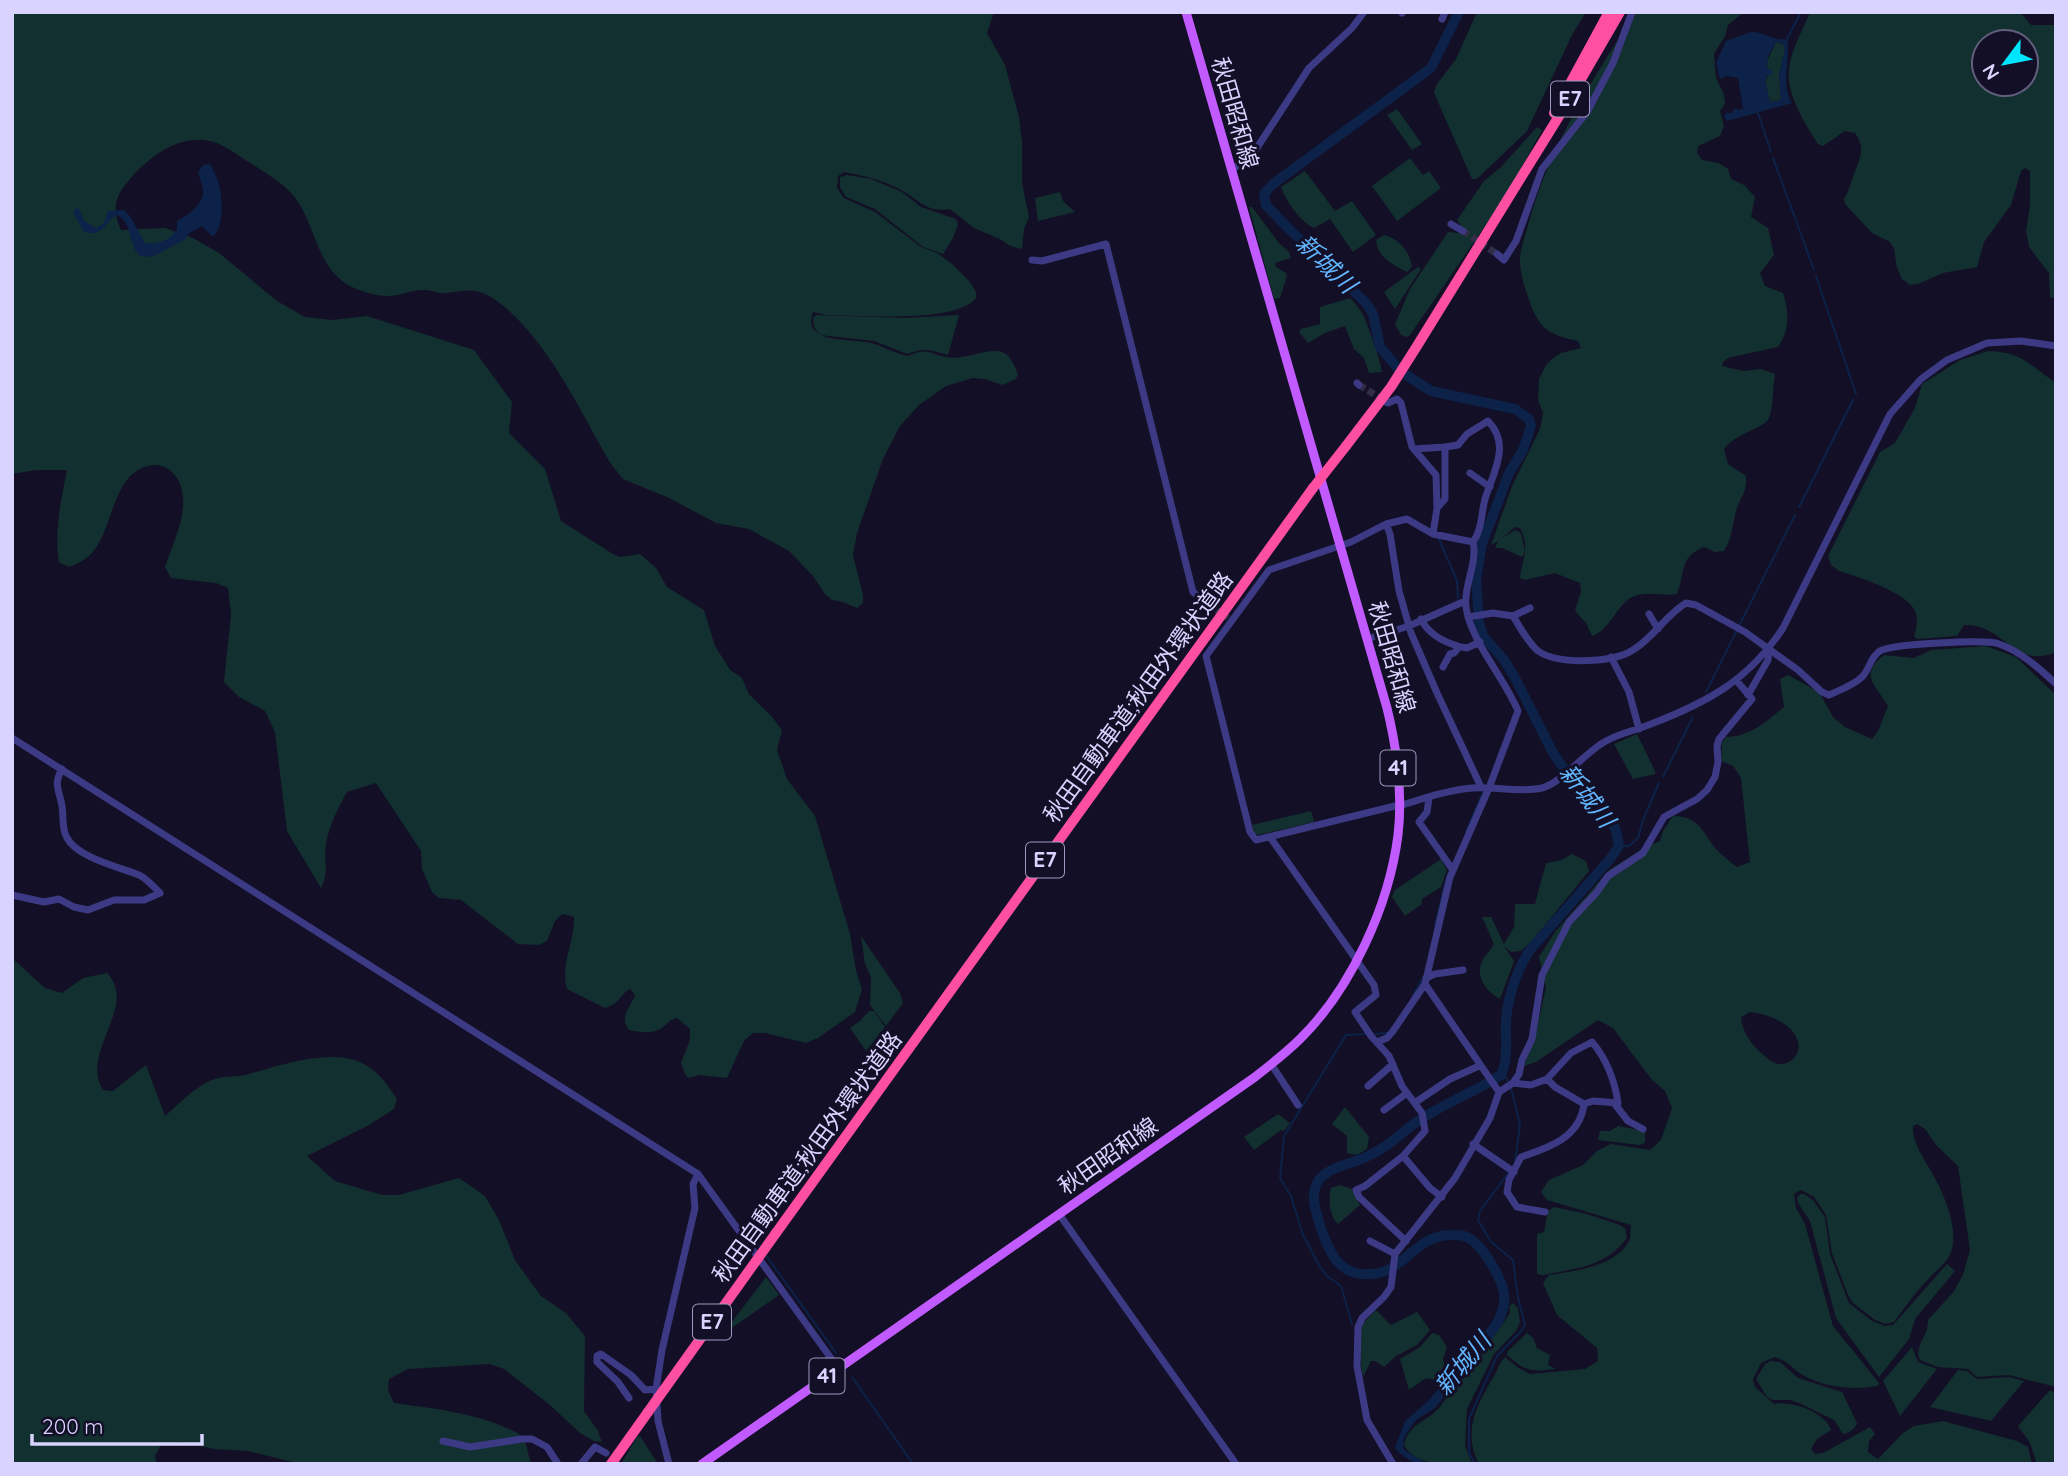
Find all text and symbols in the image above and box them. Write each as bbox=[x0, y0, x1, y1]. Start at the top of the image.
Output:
north arrow bbox=[1970, 28, 2040, 98]
street label: 秋田昭和線 bbox=[1206, 54, 1265, 172]
text: N bbox=[1977, 60, 2004, 84]
road number: E7 bbox=[1551, 82, 1589, 116]
water label: 新城川 bbox=[1290, 227, 1365, 301]
street label: 秋田自動車道;秋田外環状道路 bbox=[1037, 565, 1239, 828]
street label: 秋田昭和線 bbox=[1363, 598, 1422, 716]
road number: 41 bbox=[1380, 750, 1416, 786]
water label: 新城川 bbox=[1554, 758, 1624, 835]
road number: E7 bbox=[1026, 842, 1064, 878]
street label: 秋田自動車道;秋田外環状道路 bbox=[706, 1025, 908, 1288]
street label: 秋田昭和線 bbox=[1052, 1111, 1163, 1200]
road number: E7 bbox=[693, 1304, 731, 1340]
water label: 新城川 bbox=[1428, 1324, 1499, 1401]
road number: 41 bbox=[810, 1358, 844, 1394]
scale bar bbox=[32, 1402, 201, 1446]
text: 200 m bbox=[42, 1413, 104, 1439]

